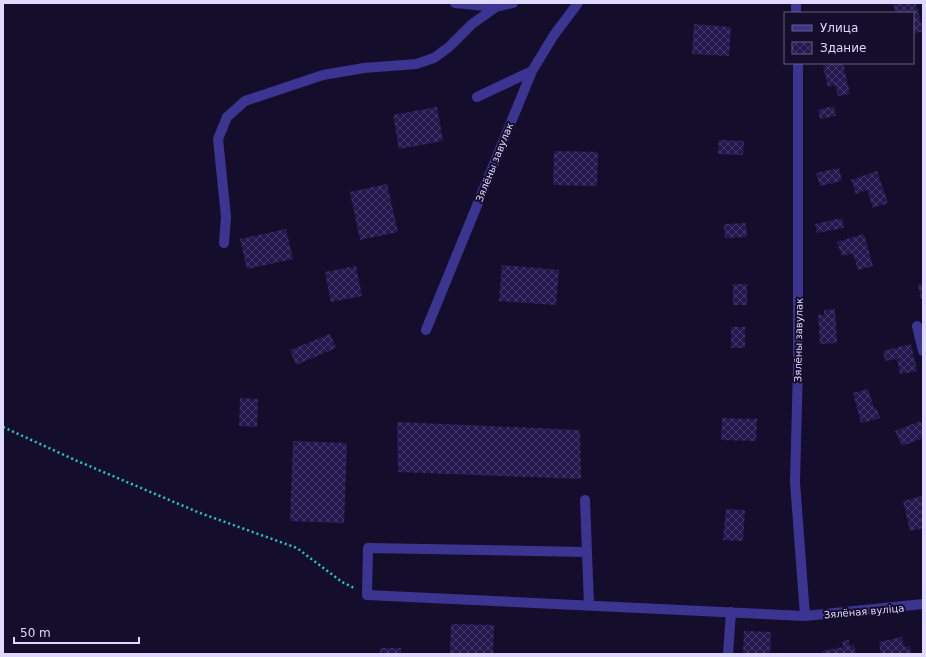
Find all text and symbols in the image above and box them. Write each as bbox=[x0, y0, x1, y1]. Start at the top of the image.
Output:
legend bbox=[784, 12, 914, 64]
text: Улица bbox=[820, 21, 858, 35]
text: Здание bbox=[820, 41, 866, 55]
street label: Зялёны завулак bbox=[474, 121, 515, 203]
street label: Зялёны завулак bbox=[792, 298, 805, 382]
street label: Зялёная вуліца bbox=[823, 603, 905, 620]
scale bar bbox=[14, 619, 139, 645]
text: 50 m bbox=[20, 626, 51, 640]

